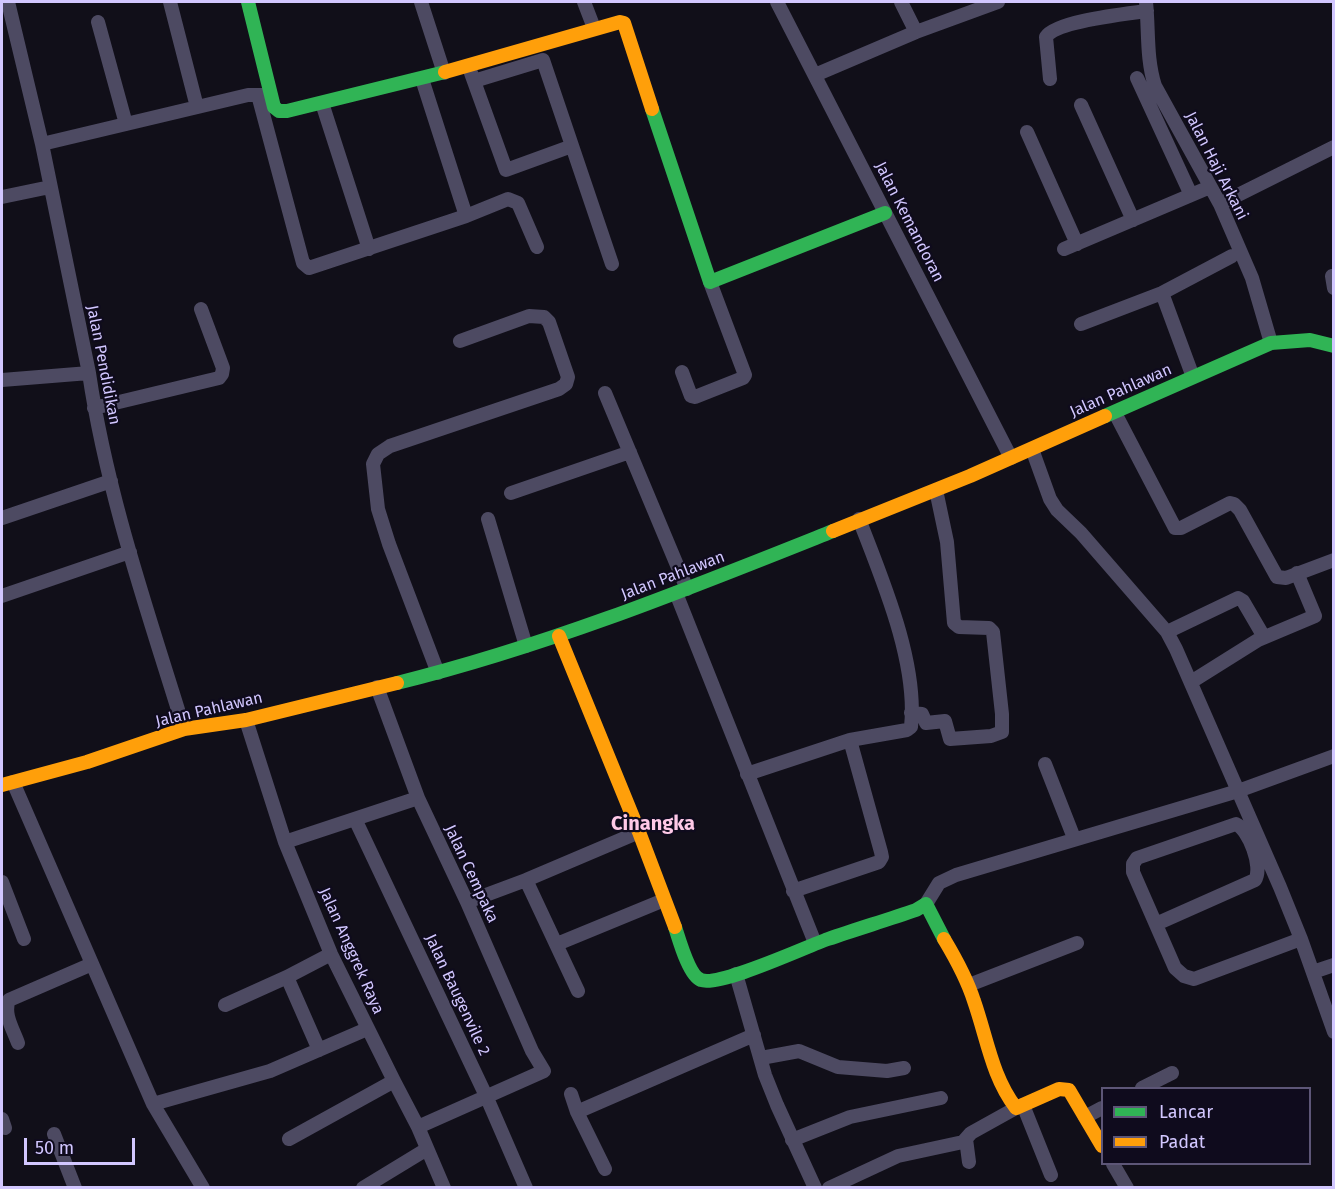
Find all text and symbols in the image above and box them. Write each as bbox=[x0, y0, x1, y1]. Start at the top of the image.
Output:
street label: Jalan Haji Arkani bbox=[1180, 109, 1252, 223]
street label: Jalan Kemandoran bbox=[870, 159, 948, 285]
street label: Jalan Pendidikan bbox=[82, 304, 124, 426]
street label: Jalan Pahlawan bbox=[1067, 360, 1175, 422]
street label: Jalan Pahlawan bbox=[618, 547, 728, 605]
street label: Jalan Pahlawan bbox=[154, 688, 264, 732]
district label: Cinangka bbox=[611, 812, 695, 836]
street label: Jalan Cempaka bbox=[440, 822, 502, 926]
street label: Jalan Anggrek Raya bbox=[314, 885, 388, 1017]
street label: Jalan Baugenvile 2 bbox=[420, 931, 494, 1059]
legend bbox=[1101, 1087, 1311, 1165]
text: Lancar bbox=[1159, 1101, 1213, 1123]
scale bar bbox=[27, 1126, 138, 1164]
text: Padat bbox=[1159, 1131, 1205, 1153]
text: 50 m bbox=[35, 1137, 74, 1159]

